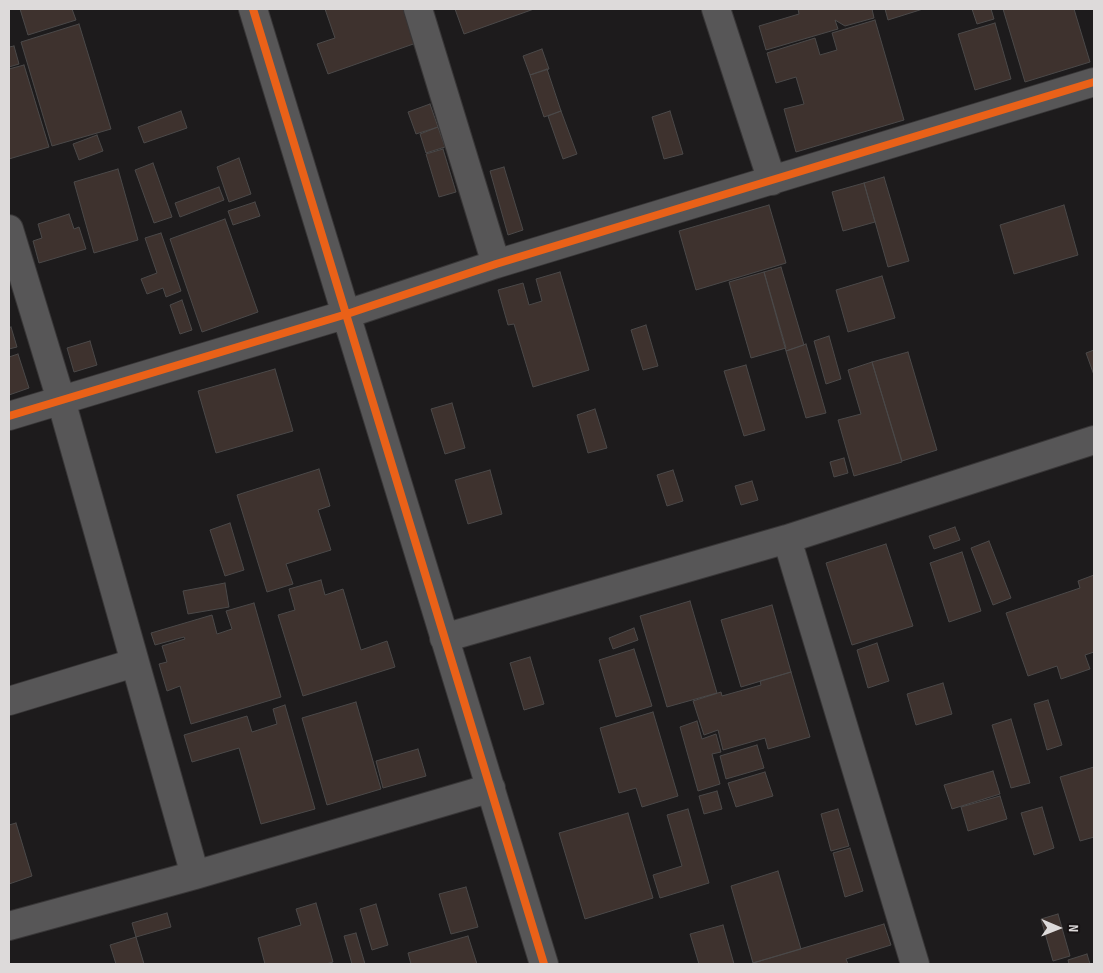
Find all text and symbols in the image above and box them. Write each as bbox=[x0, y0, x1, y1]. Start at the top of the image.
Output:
north arrow bbox=[1033, 903, 1083, 953]
text: N bbox=[1065, 924, 1082, 932]

